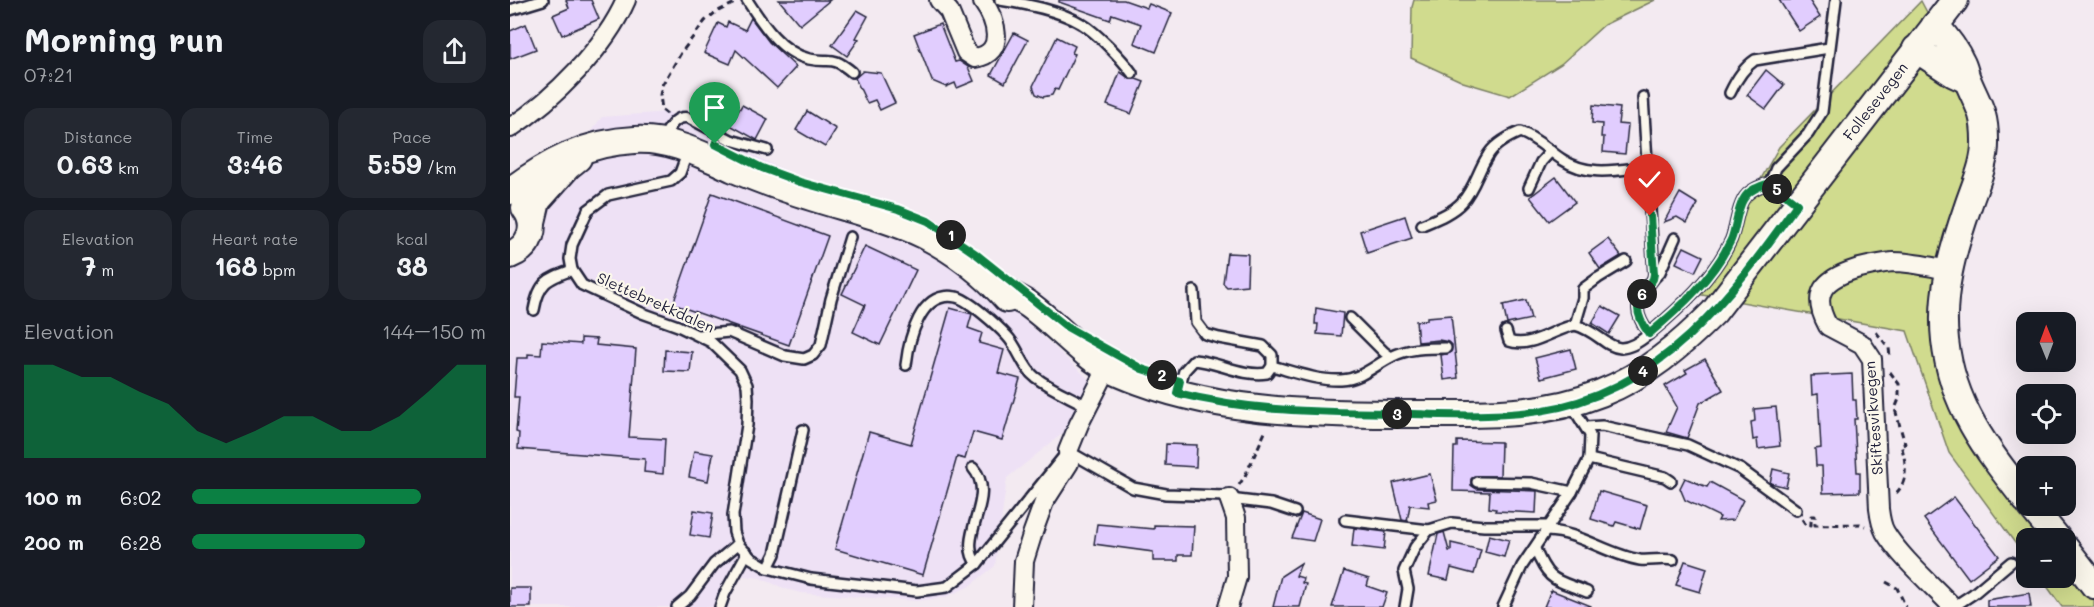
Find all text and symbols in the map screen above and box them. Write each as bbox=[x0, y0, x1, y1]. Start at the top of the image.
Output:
text: Morning run bbox=[24, 17, 224, 60]
button: share bbox=[423, 20, 486, 83]
street label: Follesevegen bbox=[1838, 58, 1912, 144]
text: 07:21 bbox=[24, 61, 74, 87]
pin bbox=[689, 82, 740, 144]
icon: arrive bbox=[698, 91, 731, 124]
text: Distance bbox=[64, 126, 132, 147]
text: Time bbox=[237, 126, 273, 147]
text: Pace bbox=[392, 126, 432, 147]
text: 0.63 bbox=[57, 147, 113, 181]
text: 3:46 bbox=[227, 147, 283, 181]
text: 5:59 bbox=[367, 147, 422, 181]
pin bbox=[1624, 154, 1675, 216]
text: km bbox=[113, 157, 139, 178]
text: /km bbox=[422, 157, 457, 178]
icon: check bbox=[1633, 163, 1666, 196]
pin: 5 bbox=[1762, 174, 1792, 204]
text: 5 bbox=[1772, 178, 1782, 199]
pin: 1 bbox=[936, 220, 966, 250]
text: 1 bbox=[947, 224, 955, 245]
text: Elevation bbox=[62, 228, 134, 249]
text: Heart rate bbox=[212, 228, 298, 249]
text: kcal bbox=[396, 228, 428, 249]
text: 7 bbox=[82, 249, 96, 283]
text: 168 bbox=[214, 249, 258, 283]
text: 38 bbox=[396, 249, 428, 283]
text: m bbox=[96, 259, 114, 280]
text: bpm bbox=[258, 259, 296, 280]
street label: Slettebrekkdalen bbox=[594, 267, 718, 337]
pin: 6 bbox=[1627, 279, 1657, 309]
text: 6 bbox=[1637, 283, 1647, 304]
north arrow bbox=[2016, 312, 2076, 372]
map controls bbox=[2016, 312, 2076, 588]
text: Elevation bbox=[24, 318, 114, 344]
text: 144–150 m bbox=[382, 318, 486, 344]
pin: 4 bbox=[1628, 356, 1658, 386]
pin: 2 bbox=[1147, 360, 1177, 390]
text: 4 bbox=[1638, 360, 1648, 381]
street label: Skiftesvikvegen bbox=[1859, 360, 1887, 476]
text: 2 bbox=[1158, 364, 1166, 385]
button: locate bbox=[2016, 384, 2076, 444]
pin: 3 bbox=[1382, 399, 1412, 429]
text: 3 bbox=[1392, 403, 1402, 424]
button: + bbox=[2016, 456, 2076, 516]
text: 100 m bbox=[24, 484, 82, 510]
text: 6:02 bbox=[120, 484, 162, 510]
button: − bbox=[2016, 528, 2076, 588]
text: 200 m bbox=[24, 529, 84, 555]
text: 6:28 bbox=[120, 529, 162, 555]

